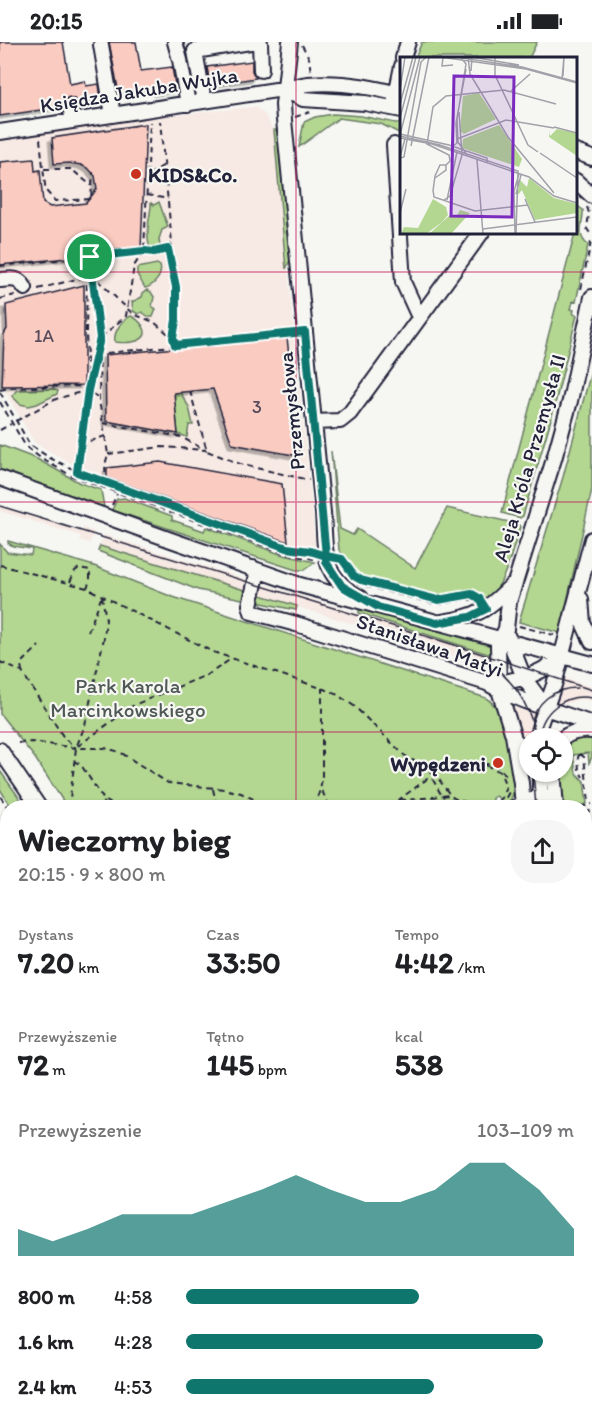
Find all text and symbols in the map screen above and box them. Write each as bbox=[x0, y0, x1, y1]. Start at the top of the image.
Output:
text: 20:15 bbox=[30, 8, 82, 35]
inset map bbox=[400, 57, 577, 234]
street label: Księdza Jakuba Wujka bbox=[38, 62, 240, 118]
place label: KIDS&Co. bbox=[148, 162, 237, 187]
marker: KIDS&Co. bbox=[129, 167, 143, 181]
pin bbox=[64, 231, 115, 282]
icon: arrive bbox=[73, 240, 106, 273]
house number: 1A bbox=[34, 325, 54, 347]
street label: Przemysłowa bbox=[272, 351, 310, 471]
street label: Aleja Króla Przemysła II bbox=[487, 351, 571, 565]
house number: 3 bbox=[252, 396, 262, 418]
street label: Stanisława Matyi bbox=[353, 608, 507, 682]
park label: Park Karola Marcinkowskiego bbox=[50, 673, 206, 722]
map controls bbox=[519, 728, 573, 782]
button: locate bbox=[519, 728, 573, 782]
place label: Wypędzeni bbox=[390, 751, 486, 777]
marker: Wypędzeni bbox=[491, 756, 505, 770]
text: Wieczorny bieg bbox=[18, 820, 231, 859]
button: share bbox=[511, 820, 574, 883]
text: 20:15 · 9 × 800 m bbox=[18, 862, 165, 886]
text: Dystans bbox=[18, 925, 74, 944]
text: Czas bbox=[206, 925, 240, 944]
text: Tempo bbox=[395, 925, 439, 944]
text: 7.20 bbox=[18, 944, 75, 981]
text: 33:50 bbox=[206, 944, 281, 981]
text: 4:42 bbox=[395, 944, 454, 981]
text: km bbox=[75, 958, 99, 977]
text: /km bbox=[454, 958, 485, 977]
text: Przewyższenie bbox=[18, 1027, 117, 1046]
text: Tętno bbox=[206, 1027, 244, 1046]
text: kcal bbox=[395, 1027, 423, 1046]
text: 72 bbox=[18, 1046, 49, 1083]
text: 145 bbox=[206, 1046, 254, 1083]
text: 538 bbox=[395, 1046, 443, 1083]
text: m bbox=[49, 1060, 66, 1079]
text: bpm bbox=[254, 1060, 287, 1079]
text: Przewyższenie bbox=[18, 1118, 142, 1142]
text: 103–109 m bbox=[477, 1118, 574, 1142]
text: 800 m bbox=[18, 1285, 75, 1309]
text: 4:58 bbox=[114, 1285, 152, 1309]
text: 1.6 km bbox=[18, 1330, 74, 1354]
text: 4:28 bbox=[114, 1330, 152, 1354]
text: 2.4 km bbox=[18, 1375, 76, 1399]
text: 4:53 bbox=[114, 1375, 152, 1399]

